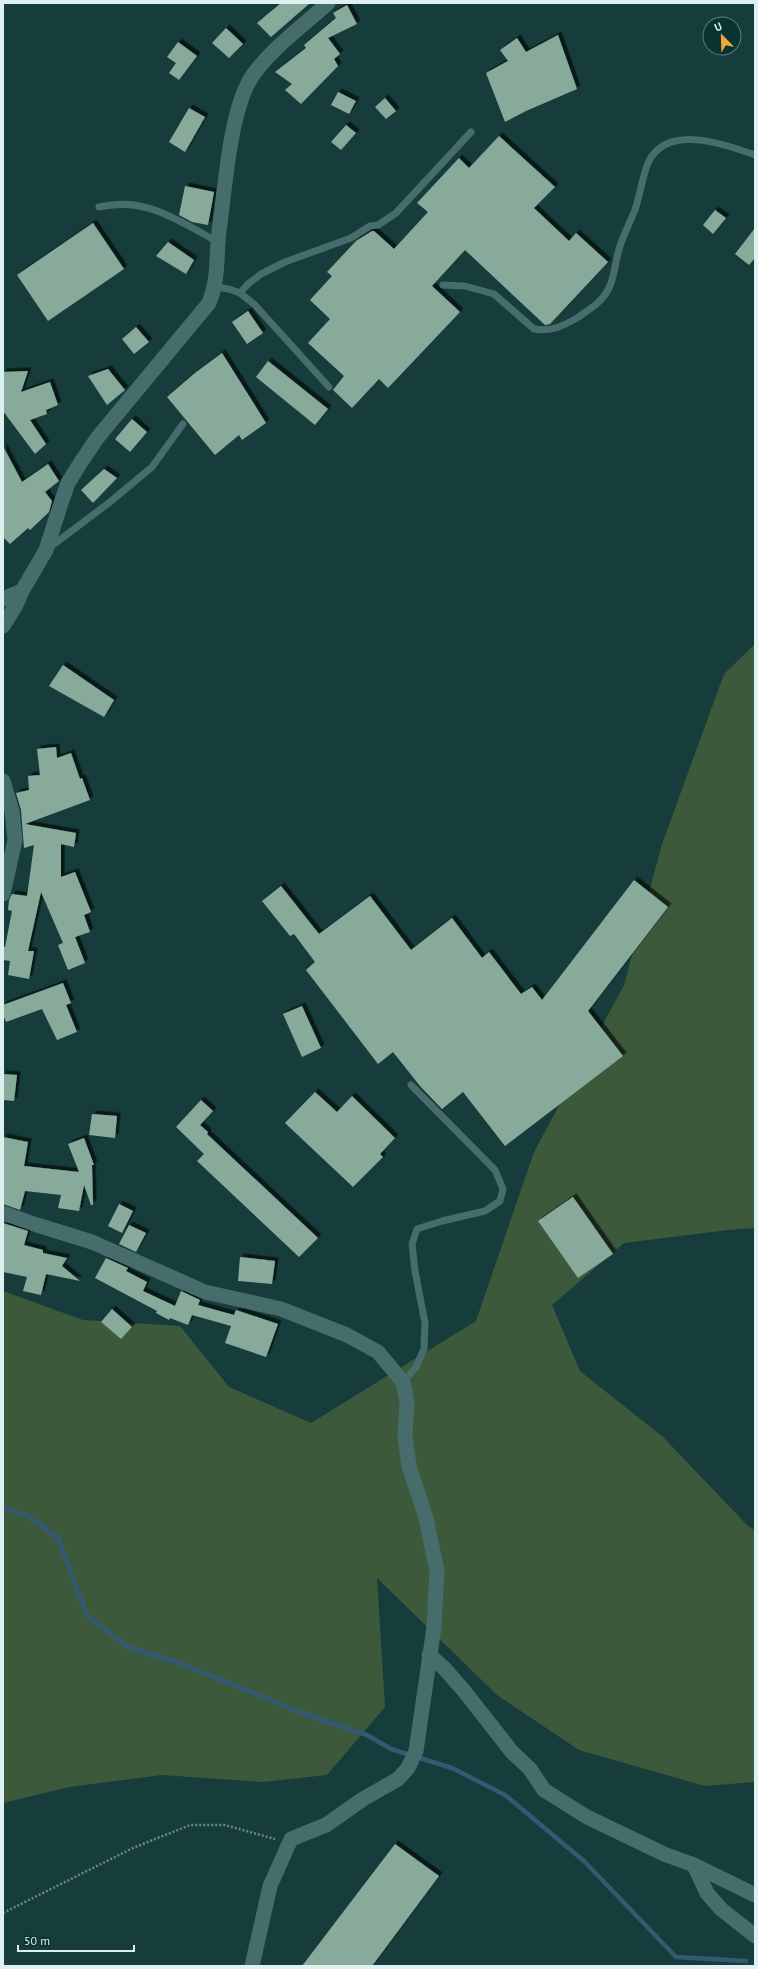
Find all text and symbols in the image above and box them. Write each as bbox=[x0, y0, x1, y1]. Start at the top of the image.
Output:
north arrow bbox=[702, 16, 742, 56]
text: U bbox=[712, 19, 724, 35]
scale bar bbox=[18, 1927, 134, 1953]
text: 50 m bbox=[24, 1933, 50, 1948]

